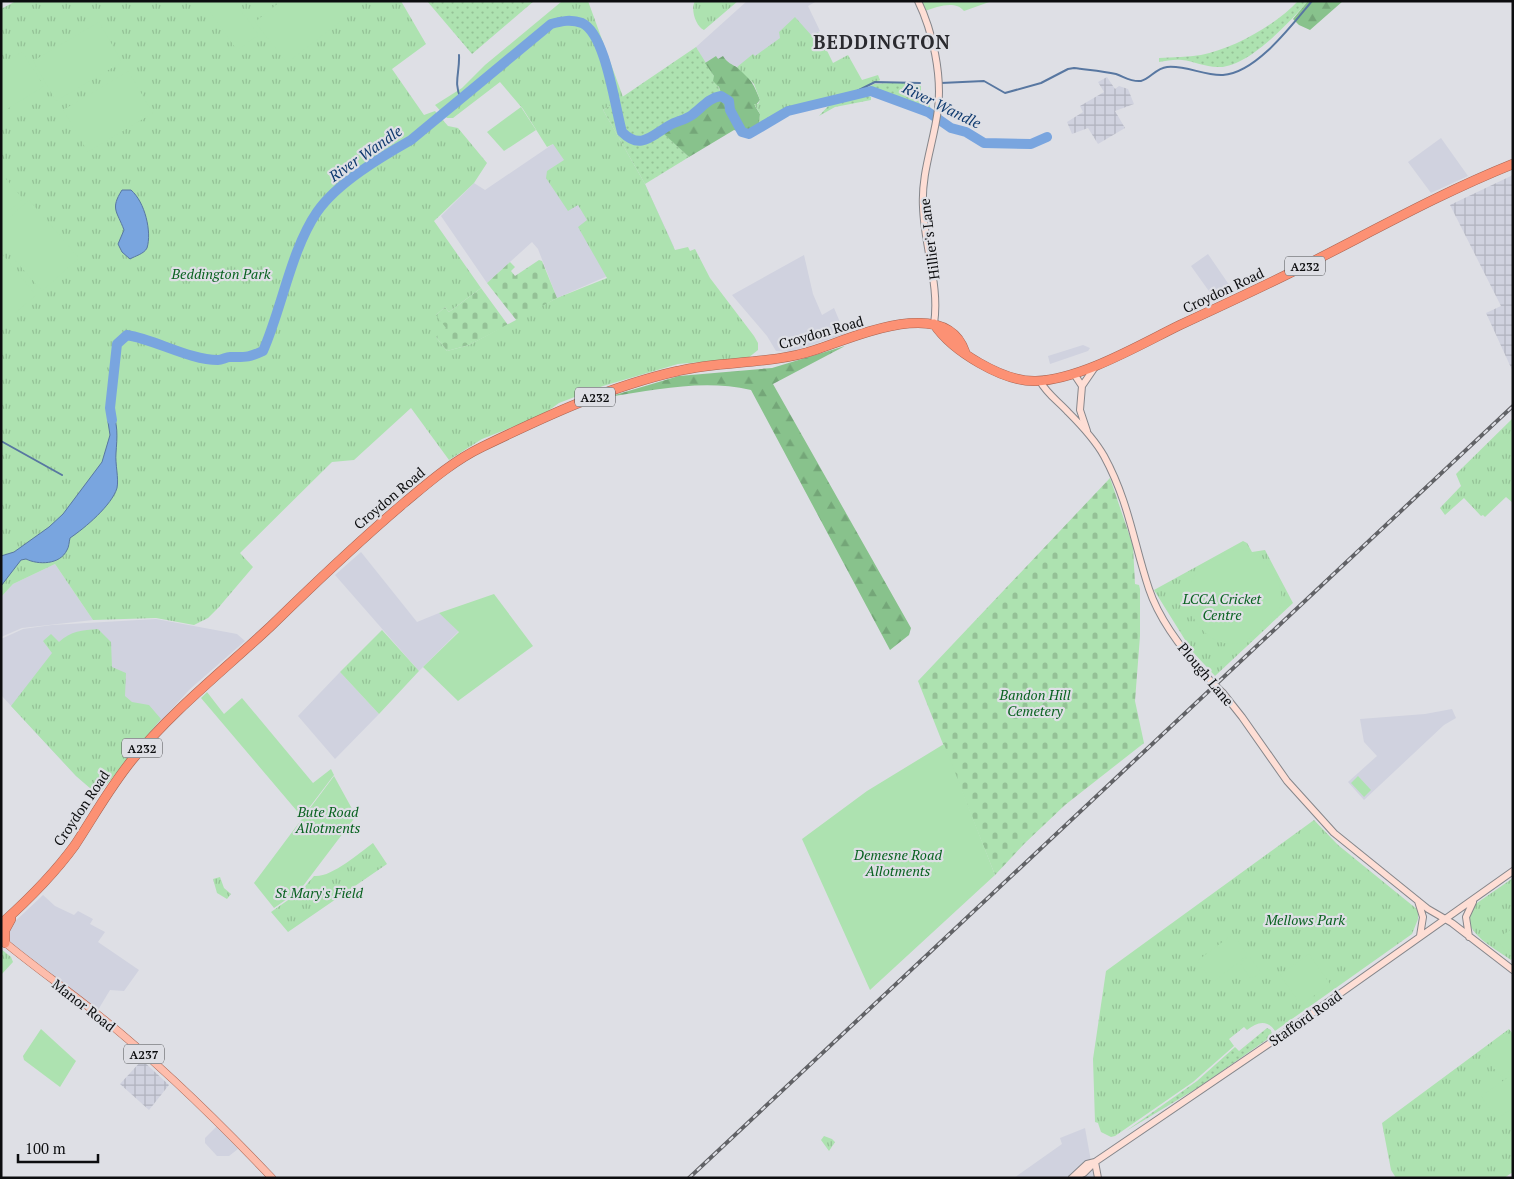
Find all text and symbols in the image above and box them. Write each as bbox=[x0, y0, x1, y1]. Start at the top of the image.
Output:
district label: BEDDINGTON bbox=[813, 29, 951, 54]
water label: River Wandle bbox=[899, 77, 985, 133]
water label: River Wandle bbox=[324, 120, 406, 186]
street label: Hillier's Lane bbox=[915, 197, 943, 281]
road number: A232 bbox=[1285, 256, 1325, 276]
street label: Croydon Road bbox=[1179, 263, 1267, 317]
park label: Beddington Park bbox=[171, 264, 271, 283]
street label: Croydon Road bbox=[776, 311, 866, 353]
road number: A232 bbox=[575, 388, 615, 407]
street label: Croydon Road bbox=[349, 462, 429, 533]
park label: LCCA Cricket Centre bbox=[1182, 589, 1262, 624]
street label: Plough Lane bbox=[1174, 638, 1238, 710]
park label: Bandon Hill Cemetery bbox=[998, 685, 1071, 720]
road number: A232 bbox=[122, 738, 162, 758]
street label: Croydon Road bbox=[49, 766, 113, 850]
park label: Bute Road Allotments bbox=[295, 802, 361, 837]
park label: Demesne Road Allotments bbox=[853, 845, 942, 880]
park label: St Mary's Field bbox=[275, 883, 364, 902]
park label: Mellows Park bbox=[1264, 910, 1345, 929]
street label: Manor Road bbox=[48, 974, 120, 1036]
street label: Stafford Road bbox=[1265, 986, 1345, 1050]
road number: A237 bbox=[124, 1044, 164, 1064]
scale bar bbox=[18, 1132, 98, 1164]
text: 100 m bbox=[25, 1138, 66, 1158]

